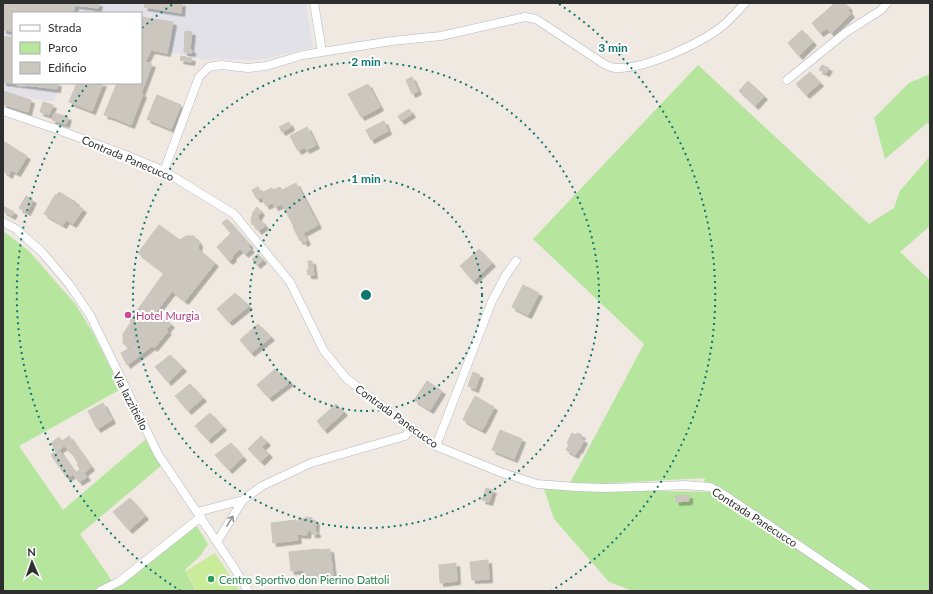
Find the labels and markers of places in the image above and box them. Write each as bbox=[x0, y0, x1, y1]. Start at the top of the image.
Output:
centre of rings bbox=[359, 288, 373, 302]
place label: Hotel Murgia bbox=[136, 309, 199, 322]
marker: Hotel Murgia bbox=[123, 310, 133, 320]
place label: Centro Sportivo don Pierino Dattoli bbox=[219, 573, 390, 586]
marker: Centro Sportivo don Pierino Dattoli bbox=[206, 574, 216, 584]

